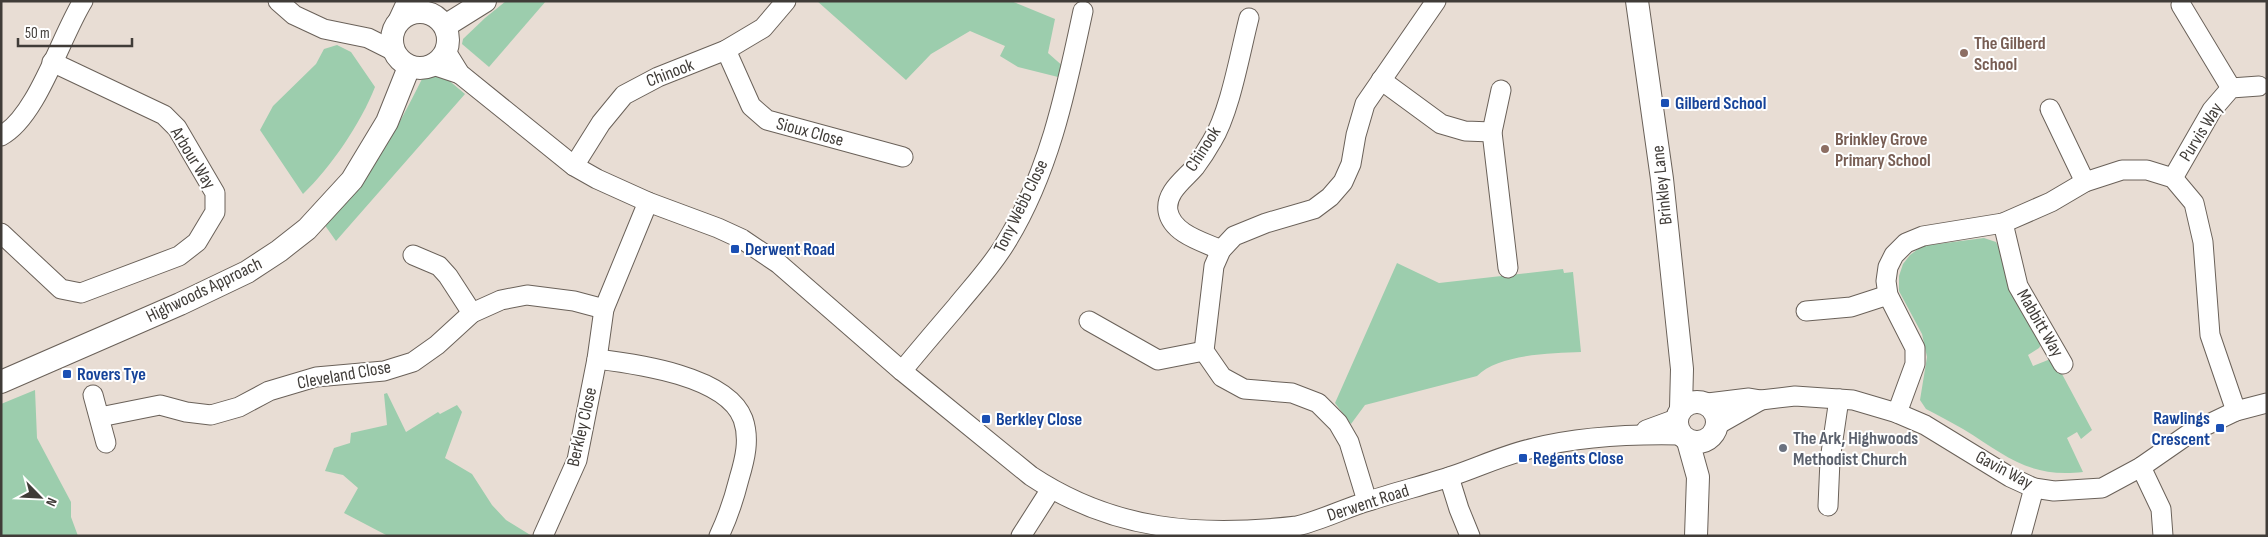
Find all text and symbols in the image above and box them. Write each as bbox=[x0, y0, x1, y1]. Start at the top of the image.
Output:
scale bar bbox=[18, 15, 131, 47]
text: 50 m bbox=[25, 24, 50, 43]
place label: The Gilberd School bbox=[1974, 33, 2046, 75]
marker: The Gilberd School bbox=[1958, 47, 1970, 59]
street label: Chinook bbox=[643, 54, 697, 92]
place label: Gilberd School bbox=[1675, 93, 1766, 114]
marker: Gilberd School bbox=[1659, 97, 1671, 109]
street label: Purvis Way bbox=[2175, 99, 2227, 165]
street label: Sioux Close bbox=[774, 113, 846, 151]
street label: Arbour Way bbox=[165, 122, 220, 193]
street label: Chinook bbox=[1181, 123, 1225, 175]
place label: Brinkley Grove Primary School bbox=[1835, 129, 1931, 171]
marker: Brinkley Grove Primary School bbox=[1819, 143, 1831, 155]
street label: Brinkley Lane bbox=[1647, 144, 1677, 226]
street label: Tony Webb Close bbox=[989, 156, 1053, 256]
place label: Derwent Road bbox=[745, 239, 835, 260]
marker: Derwent Road bbox=[729, 243, 741, 255]
street label: Highwoods Approach bbox=[143, 253, 265, 327]
street label: Mabbitt Way bbox=[2012, 285, 2068, 361]
street label: Cleveland Close bbox=[295, 356, 393, 394]
place label: Rovers Tye bbox=[77, 364, 146, 385]
marker: Rovers Tye bbox=[61, 368, 73, 380]
street label: Berkley Close bbox=[563, 385, 601, 469]
place label: Rawlings Crescent bbox=[2152, 408, 2210, 450]
place label: Berkley Close bbox=[996, 409, 1082, 430]
marker: Berkley Close bbox=[980, 413, 992, 425]
marker: Rawlings Crescent bbox=[2214, 422, 2226, 434]
place label: The Ark, Highwoods Methodist Church bbox=[1793, 428, 1918, 470]
marker: The Ark, Highwoods Methodist Church bbox=[1777, 442, 1789, 454]
street label: Gavin Way bbox=[1972, 446, 2036, 494]
place label: Regents Close bbox=[1533, 448, 1624, 469]
marker: Regents Close bbox=[1517, 452, 1529, 464]
north arrow bbox=[15, 472, 65, 522]
street label: Derwent Road bbox=[1324, 480, 1412, 526]
text: N bbox=[42, 495, 61, 509]

